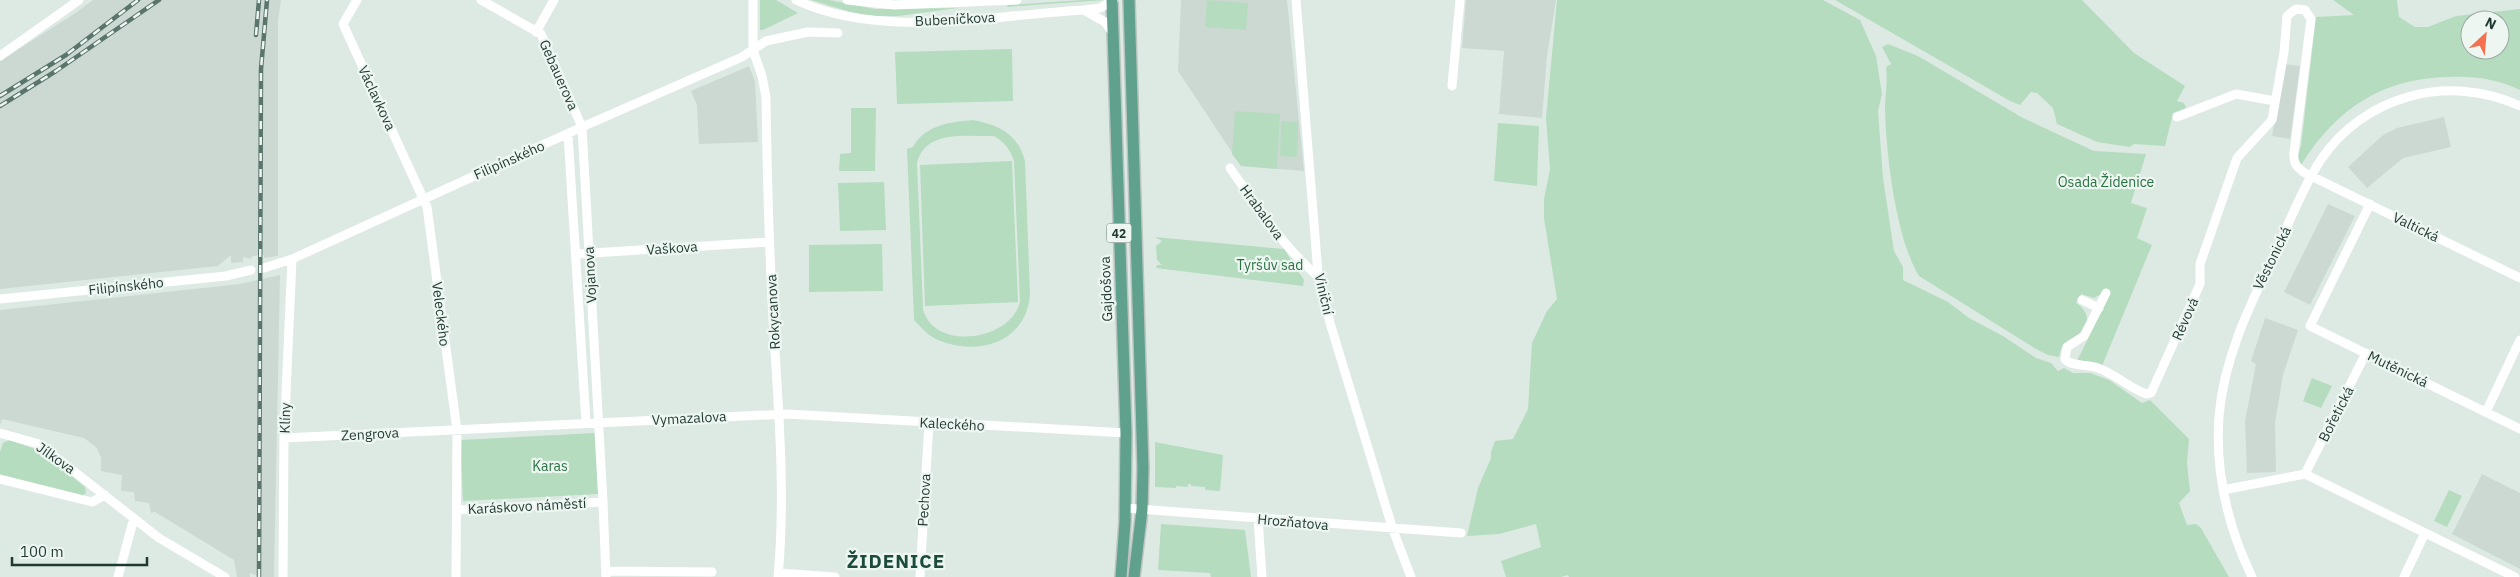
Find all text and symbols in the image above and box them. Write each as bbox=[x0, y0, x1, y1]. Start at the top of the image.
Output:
street label: Bubeníčkova bbox=[914, 8, 996, 30]
north arrow bbox=[2460, 10, 2510, 60]
text: N bbox=[2482, 13, 2499, 34]
street label: Gebauerova bbox=[535, 37, 583, 114]
street label: Václavkova bbox=[354, 63, 400, 134]
street label: Filipínského bbox=[471, 136, 547, 184]
park label: Osada Židenice bbox=[2058, 172, 2155, 191]
street label: Hrabalova bbox=[1236, 181, 1288, 244]
street label: Valtická bbox=[2390, 208, 2443, 246]
street label: Věstonická bbox=[2249, 223, 2295, 293]
road number: 42 bbox=[1106, 224, 1132, 242]
street label: Vaškova bbox=[646, 237, 699, 259]
street label: Vojanova bbox=[579, 246, 600, 304]
street label: Gajdošova bbox=[1096, 255, 1116, 322]
park label: Tyršův sad bbox=[1237, 256, 1303, 274]
street label: Viniční bbox=[1311, 272, 1338, 317]
street label: Filipínského bbox=[87, 273, 165, 299]
street label: Rokycanova bbox=[762, 273, 784, 350]
street label: Veleckého bbox=[428, 281, 454, 347]
street label: Révová bbox=[2168, 294, 2203, 343]
street label: Mutěnická bbox=[2365, 347, 2432, 392]
street label: Bořetická bbox=[2314, 383, 2358, 445]
street label: Klíny bbox=[275, 402, 295, 434]
street label: Vymazalova bbox=[651, 407, 727, 429]
street label: Kaleckého bbox=[919, 413, 985, 435]
street label: Zengrova bbox=[341, 423, 400, 445]
street label: Jílkova bbox=[33, 438, 79, 478]
park label: Karas bbox=[532, 457, 568, 475]
street label: Pechova bbox=[914, 473, 934, 527]
street label: Karáskovo náměstí bbox=[467, 494, 587, 518]
street label: Hrozňatova bbox=[1257, 510, 1330, 534]
scale bar bbox=[12, 534, 148, 566]
text: 100 m bbox=[20, 542, 64, 561]
district label: ŽIDENICE bbox=[847, 549, 945, 573]

